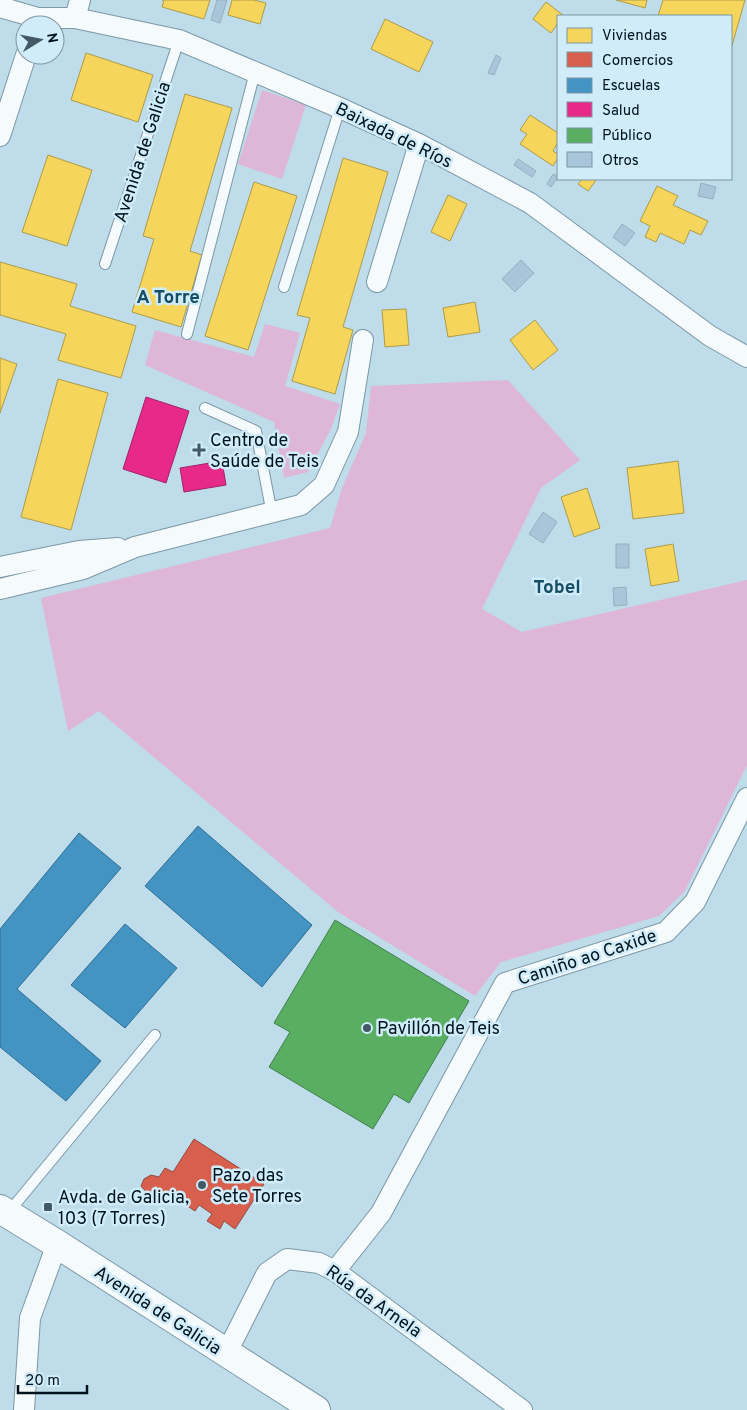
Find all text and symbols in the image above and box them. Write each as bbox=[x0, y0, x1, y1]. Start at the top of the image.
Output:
north arrow bbox=[15, 15, 65, 65]
legend bbox=[557, 15, 732, 180]
text: Viviendas bbox=[602, 27, 667, 46]
text: N bbox=[42, 32, 61, 44]
text: Comercios bbox=[602, 52, 673, 71]
text: Escuelas bbox=[602, 77, 660, 96]
street label: Avenida de Galicia bbox=[110, 79, 177, 226]
street label: Baixada de Ríos bbox=[331, 98, 456, 175]
text: Salud bbox=[602, 102, 640, 121]
text: Público bbox=[602, 127, 652, 146]
text: Otros bbox=[602, 152, 639, 171]
district label: A Torre bbox=[136, 286, 200, 310]
place label: Centro de Saúde de Teis bbox=[210, 430, 319, 474]
marker: Centro de Saúde de Teis bbox=[192, 443, 206, 457]
district label: Tobel bbox=[533, 576, 581, 600]
street label: Camiño ao Caxide bbox=[515, 925, 660, 992]
place label: Pavillón de Teis bbox=[377, 1018, 500, 1041]
marker: Pavillón de Teis bbox=[361, 1022, 373, 1034]
place label: Pazo das Sete Torres bbox=[212, 1165, 302, 1209]
marker: Pazo das Sete Torres bbox=[196, 1179, 208, 1191]
place label: Avda. de Galicia, 103 (7 Torres) bbox=[58, 1187, 189, 1231]
marker: Avda. de Galicia, 103 (7 Torres) bbox=[42, 1201, 54, 1213]
street label: Rúa da Arnela bbox=[321, 1261, 426, 1344]
street label: Avenida de Galicia bbox=[89, 1262, 225, 1361]
scale bar bbox=[18, 1362, 86, 1394]
text: 20 m bbox=[25, 1372, 60, 1391]

